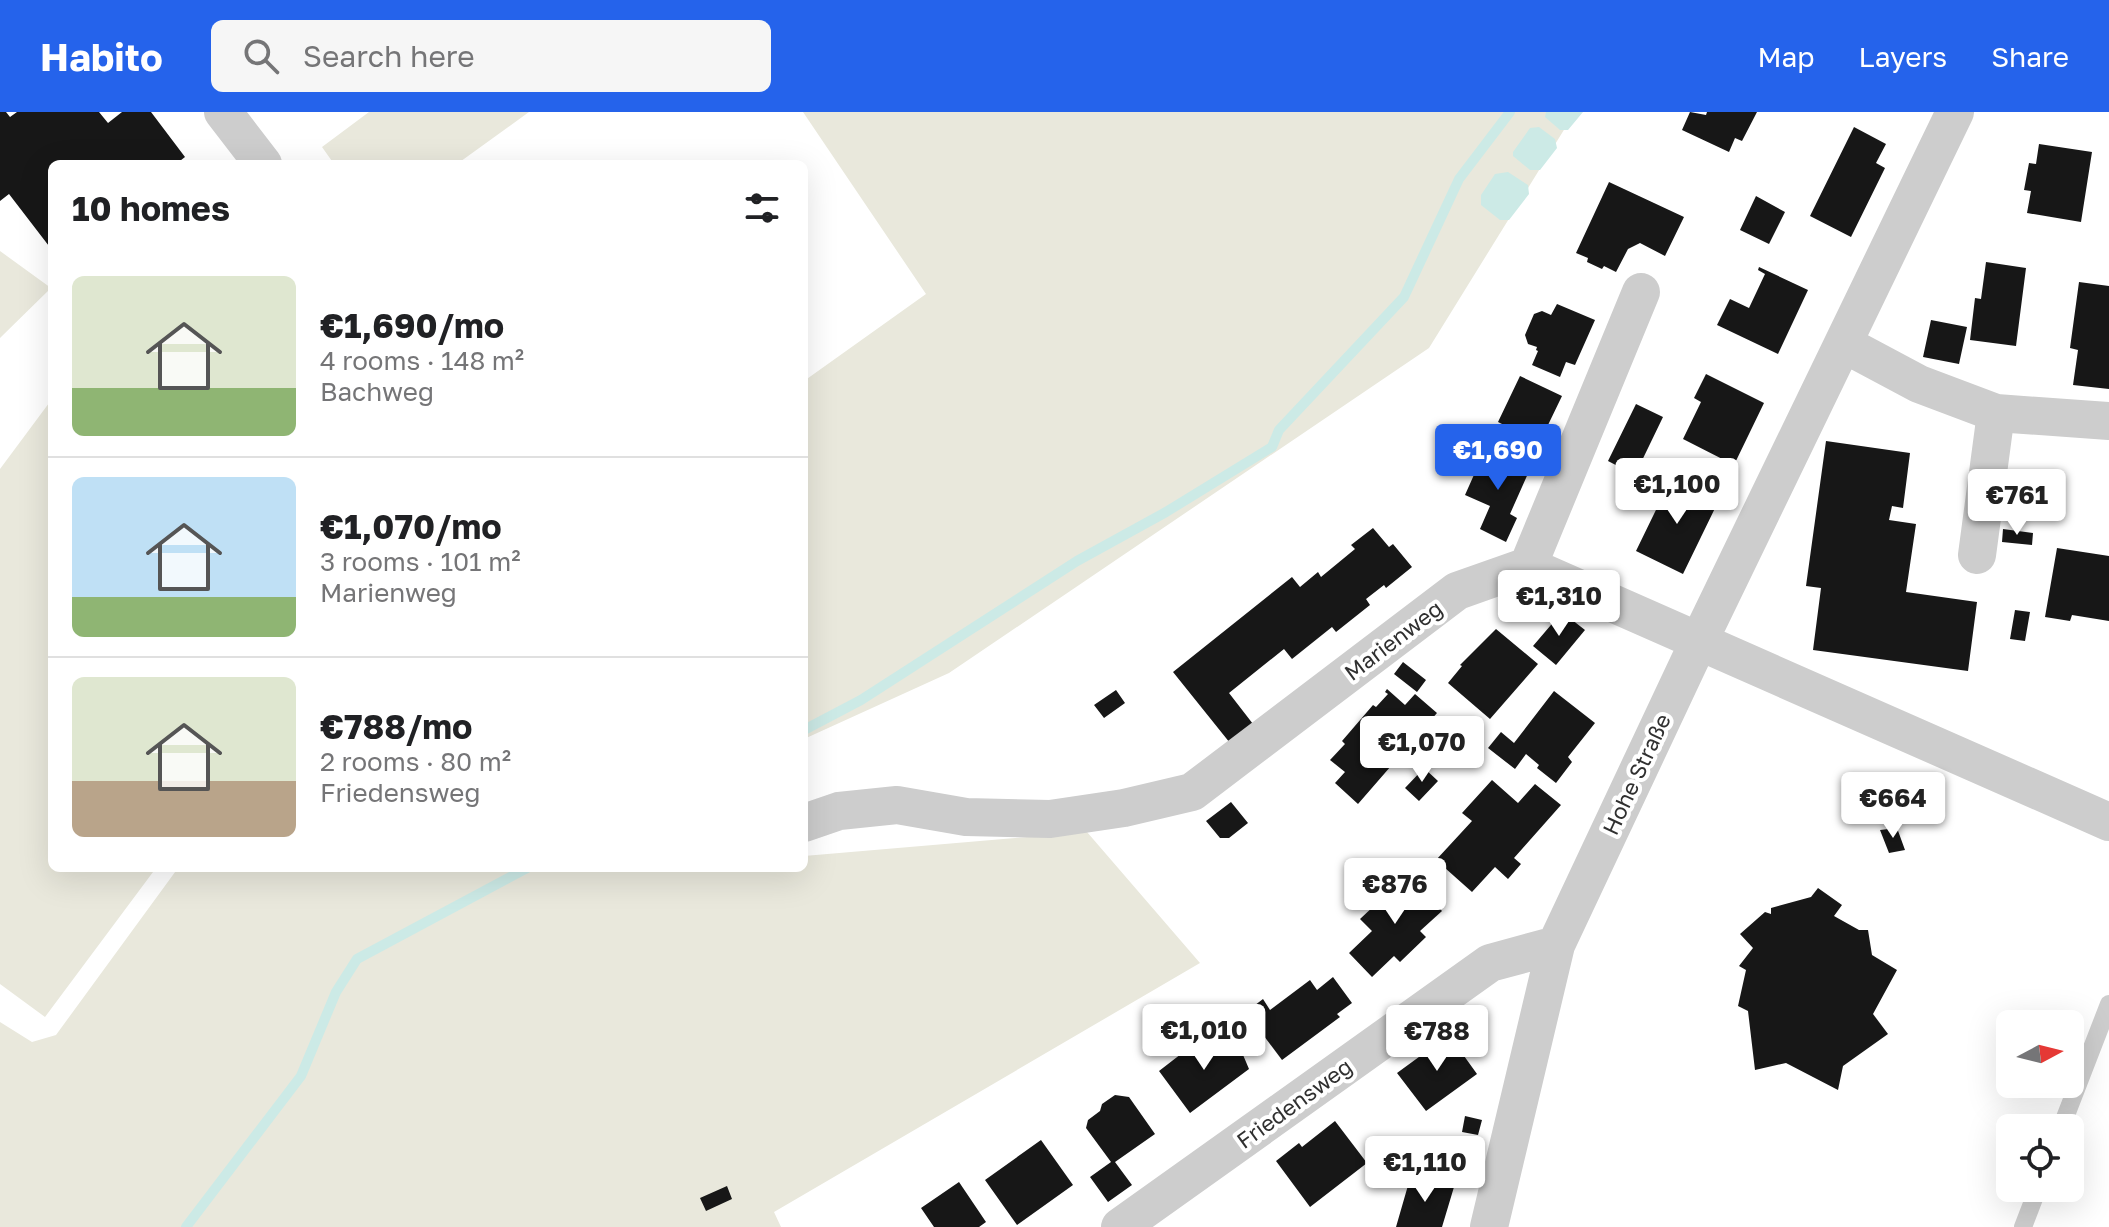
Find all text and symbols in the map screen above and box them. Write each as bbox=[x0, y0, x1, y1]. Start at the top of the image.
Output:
search box bbox=[211, 20, 771, 92]
text: Habito bbox=[40, 34, 163, 79]
icon: search bbox=[239, 34, 283, 78]
text: Search here bbox=[303, 38, 475, 74]
text: Map bbox=[1757, 40, 1815, 73]
text: Layers bbox=[1859, 40, 1947, 73]
text: Share bbox=[1991, 40, 2069, 73]
icon: filters bbox=[740, 186, 784, 230]
text: 10 homes bbox=[72, 188, 230, 228]
text: €1,690/mo bbox=[320, 305, 504, 345]
icon: home bbox=[136, 308, 232, 404]
text: 4 rooms · 148 m² bbox=[320, 345, 524, 376]
text: Bachweg bbox=[320, 376, 434, 407]
pin: €1,690 bbox=[1433, 424, 1563, 492]
text: €1,690 bbox=[1453, 434, 1543, 465]
pin: €1,100 bbox=[1612, 458, 1742, 526]
text: €1,100 bbox=[1633, 468, 1721, 499]
pin: €761 bbox=[1970, 469, 2064, 537]
text: €761 bbox=[1986, 479, 2048, 510]
text: €1,070/mo bbox=[320, 506, 502, 546]
icon: home bbox=[136, 509, 232, 605]
text: 3 rooms · 101 m² bbox=[320, 546, 521, 577]
pin: €1,310 bbox=[1494, 570, 1624, 638]
text: Marienweg bbox=[320, 577, 457, 608]
text: €1,310 bbox=[1516, 580, 1602, 611]
street label: Marienweg bbox=[1339, 594, 1447, 686]
text: €788/mo bbox=[320, 706, 473, 746]
icon: home bbox=[136, 709, 232, 805]
street label: Hohe Straße bbox=[1596, 709, 1676, 839]
pin: €1,070 bbox=[1357, 716, 1487, 784]
text: €1,070 bbox=[1378, 726, 1466, 757]
text: 2 rooms · 80 m² bbox=[320, 746, 511, 777]
pin: €664 bbox=[1846, 772, 1940, 840]
text: Friedensweg bbox=[320, 777, 480, 808]
text: €664 bbox=[1859, 782, 1927, 813]
pin: €876 bbox=[1348, 858, 1442, 926]
text: €876 bbox=[1362, 868, 1428, 899]
pin: €1,010 bbox=[1139, 1004, 1269, 1072]
pin: €788 bbox=[1390, 1005, 1484, 1073]
north arrow bbox=[1996, 1010, 2084, 1098]
map controls bbox=[1996, 1010, 2084, 1202]
text: €1,010 bbox=[1160, 1014, 1248, 1045]
text: €788 bbox=[1404, 1015, 1470, 1046]
street label: Friedensweg bbox=[1231, 1052, 1357, 1154]
button: locate bbox=[1996, 1114, 2084, 1202]
pin: €1,110 bbox=[1360, 1136, 1490, 1204]
text: €1,110 bbox=[1383, 1146, 1467, 1177]

